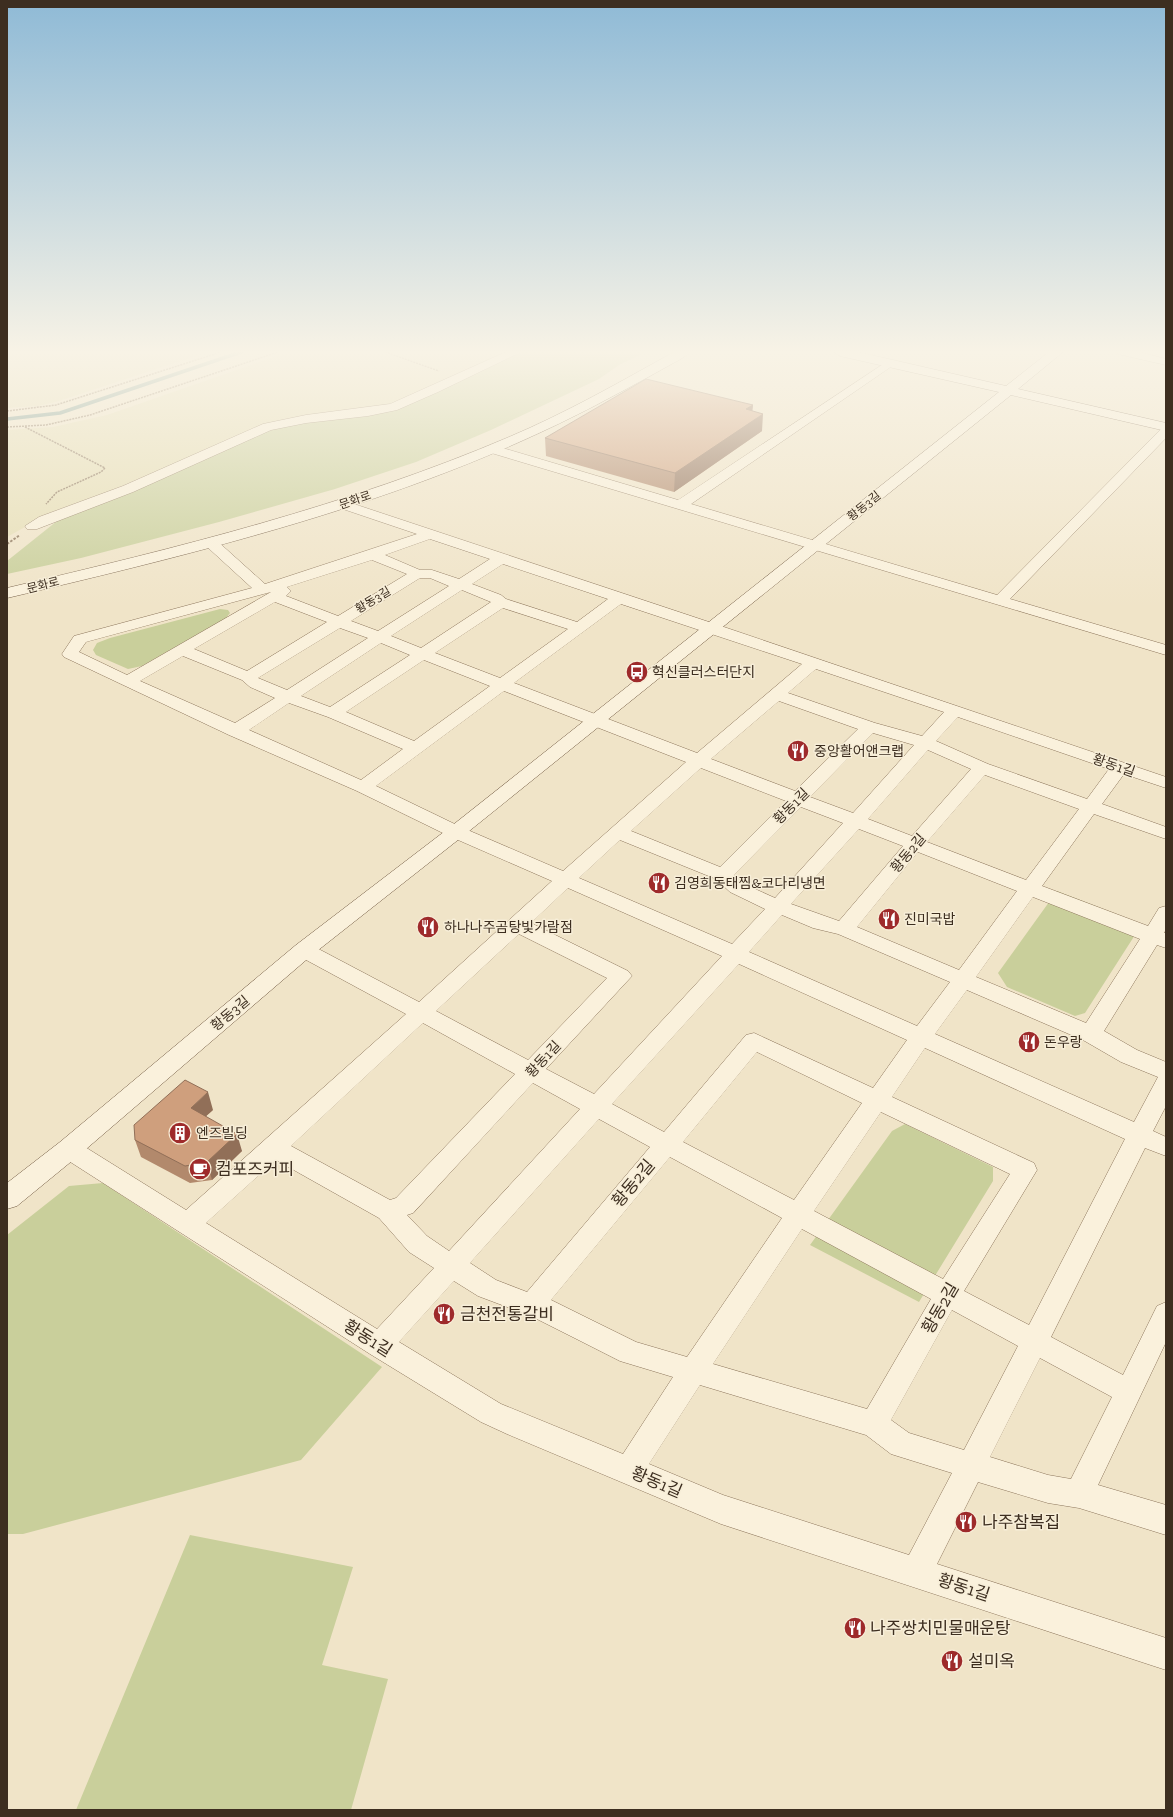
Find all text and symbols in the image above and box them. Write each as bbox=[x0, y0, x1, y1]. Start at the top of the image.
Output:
street label: 문화로 bbox=[337, 488, 373, 512]
street label: 황동3길 bbox=[844, 488, 884, 524]
street label: 문화로 bbox=[25, 574, 61, 596]
street label: 황동3길 bbox=[353, 584, 393, 616]
bus stop icon: 혁신클러스터단지 bbox=[624, 659, 650, 685]
place label: 혁신클러스터단지 bbox=[652, 664, 755, 681]
restaurant icon: 중앙활어앤크랩 bbox=[785, 738, 811, 764]
place label: 중앙활어앤크랩 bbox=[814, 743, 904, 760]
street label: 황동1길 bbox=[1090, 750, 1137, 781]
street label: 황동1길 bbox=[770, 785, 813, 828]
street label: 황동2길 bbox=[887, 830, 930, 876]
restaurant icon: 김영희동태찜&코다리냉면 bbox=[646, 870, 672, 896]
place label: 김영희동태찜&코다리냉면 bbox=[674, 875, 826, 892]
restaurant icon: 진미국밥 bbox=[876, 906, 902, 932]
place label: 진미국밥 bbox=[904, 911, 956, 928]
restaurant icon: 하나나주곰탕빛가람점 bbox=[415, 914, 441, 940]
place label: 하나나주곰탕빛가람점 bbox=[444, 919, 573, 936]
street label: 황동3길 bbox=[207, 992, 253, 1035]
restaurant icon: 돈우랑 bbox=[1016, 1029, 1042, 1055]
place label: 돈우랑 bbox=[1044, 1034, 1083, 1051]
street label: 황동1길 bbox=[522, 1037, 565, 1081]
building icon: 엔즈빌딩 bbox=[167, 1120, 193, 1146]
place label: 엔즈빌딩 bbox=[196, 1125, 248, 1142]
street label: 황동2길 bbox=[607, 1155, 659, 1211]
cafe icon: 컴포즈커피 bbox=[187, 1156, 213, 1182]
place label: 컴포즈커피 bbox=[216, 1159, 294, 1179]
street label: 황동2길 bbox=[917, 1279, 963, 1337]
restaurant icon: 금천전통갈비 bbox=[431, 1301, 457, 1327]
place label: 금천전통갈비 bbox=[460, 1304, 554, 1324]
street label: 황동1길 bbox=[340, 1315, 396, 1361]
street label: 황동1길 bbox=[628, 1462, 686, 1502]
restaurant icon: 나주참복집 bbox=[953, 1509, 979, 1535]
place label: 나주참복집 bbox=[982, 1512, 1060, 1532]
street label: 황동1길 bbox=[935, 1569, 993, 1605]
restaurant icon: 나주쌍치민물매운탕 bbox=[842, 1615, 868, 1641]
place label: 나주쌍치민물매운탕 bbox=[870, 1618, 1011, 1638]
restaurant icon: 설미옥 bbox=[939, 1648, 965, 1674]
place label: 설미옥 bbox=[968, 1651, 1015, 1671]

